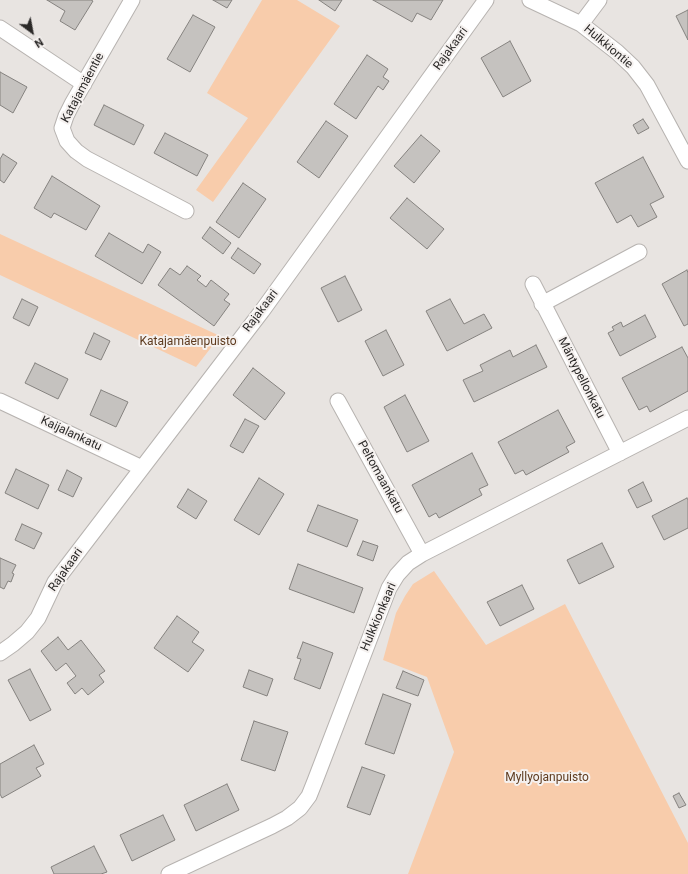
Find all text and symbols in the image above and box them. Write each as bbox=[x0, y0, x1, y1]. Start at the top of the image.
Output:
north arrow bbox=[12, 12, 52, 52]
street label: Hulkkiontie bbox=[580, 22, 636, 72]
street label: Rajakaari bbox=[431, 25, 471, 73]
text: N bbox=[32, 35, 45, 50]
street label: Katajamäentie bbox=[59, 51, 107, 125]
street label: Rajakaari bbox=[240, 287, 282, 335]
park label: Katajamäenpuisto bbox=[139, 335, 237, 349]
street label: Mäntypellonkatu bbox=[554, 335, 608, 421]
street label: Kaijalankatu bbox=[38, 414, 104, 454]
street label: Peltomaankatu bbox=[354, 438, 406, 516]
street label: Rajakaari bbox=[46, 546, 86, 594]
street label: Hulkkionkaari bbox=[358, 581, 400, 653]
park label: Myllyojanpuisto bbox=[505, 771, 589, 785]

